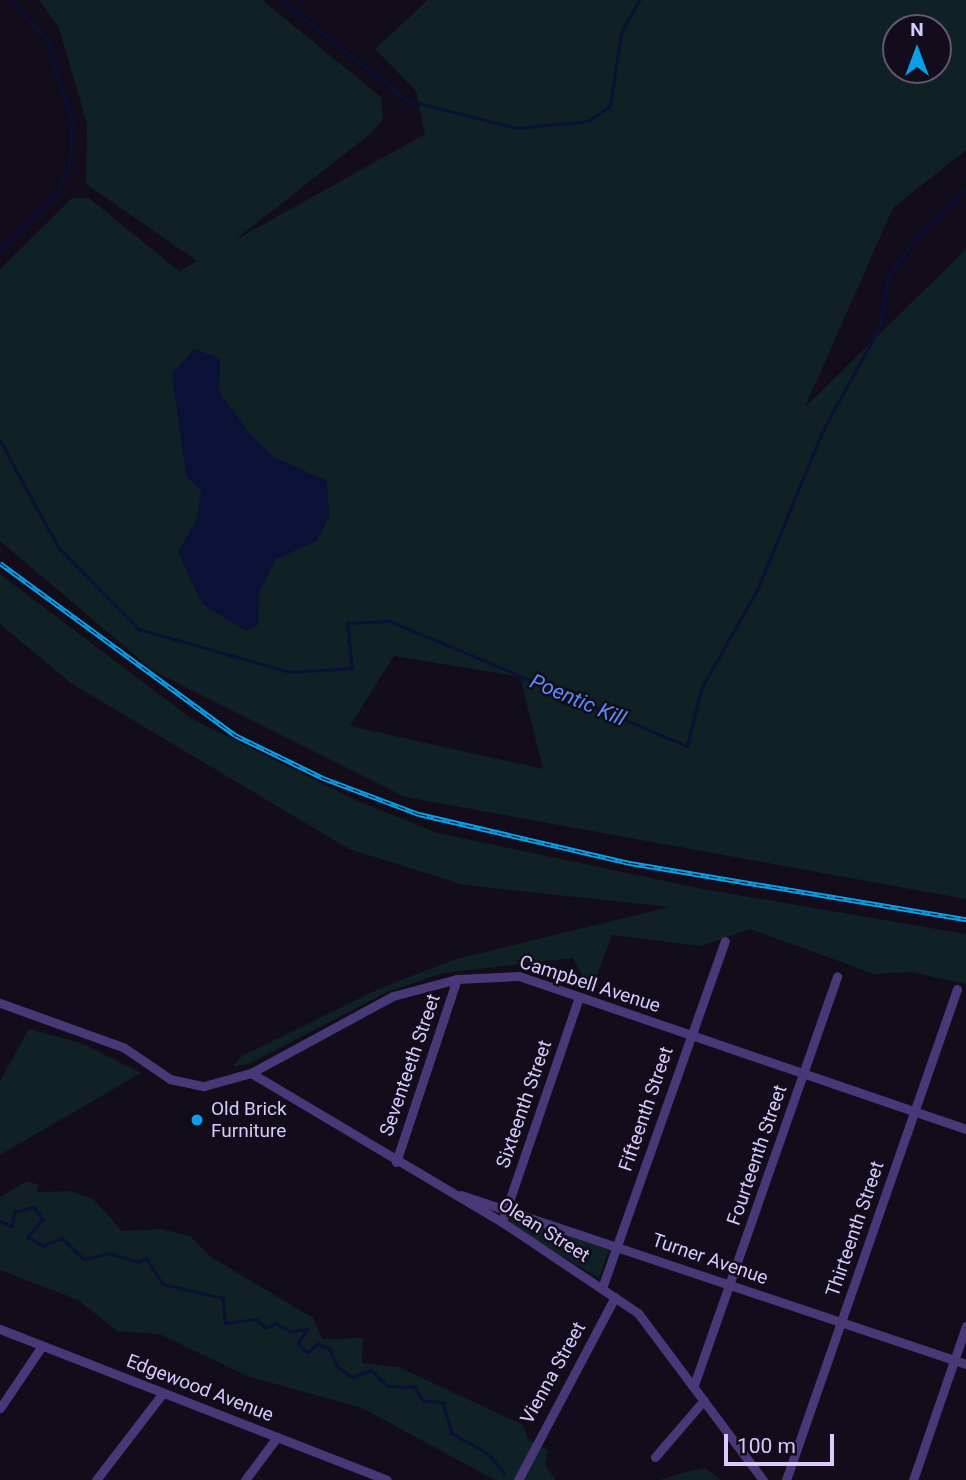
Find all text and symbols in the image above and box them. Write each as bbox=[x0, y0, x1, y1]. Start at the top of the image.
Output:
north arrow bbox=[882, 14, 952, 84]
text: N bbox=[910, 18, 924, 41]
water label: Poentic Kill bbox=[526, 669, 630, 731]
street label: Campbell Avenue bbox=[517, 950, 663, 1018]
street label: Seventeeth Street bbox=[375, 991, 445, 1139]
street label: Sixteenth Street bbox=[491, 1037, 557, 1171]
street label: Fifteenth Street bbox=[614, 1044, 678, 1174]
street label: Fourteenth Street bbox=[722, 1082, 792, 1228]
place label: Old Brick Furniture bbox=[211, 1098, 287, 1142]
marker: Old Brick Furniture bbox=[189, 1112, 205, 1128]
street label: Thirteenth Street bbox=[821, 1158, 889, 1300]
street label: Olean Street bbox=[494, 1193, 594, 1267]
street label: Turner Avenue bbox=[649, 1228, 771, 1290]
street label: Vienna Street bbox=[516, 1318, 590, 1428]
street label: Edgewood Avenue bbox=[123, 1349, 277, 1427]
scale bar bbox=[728, 1420, 838, 1464]
text: 100 m bbox=[737, 1434, 796, 1458]

